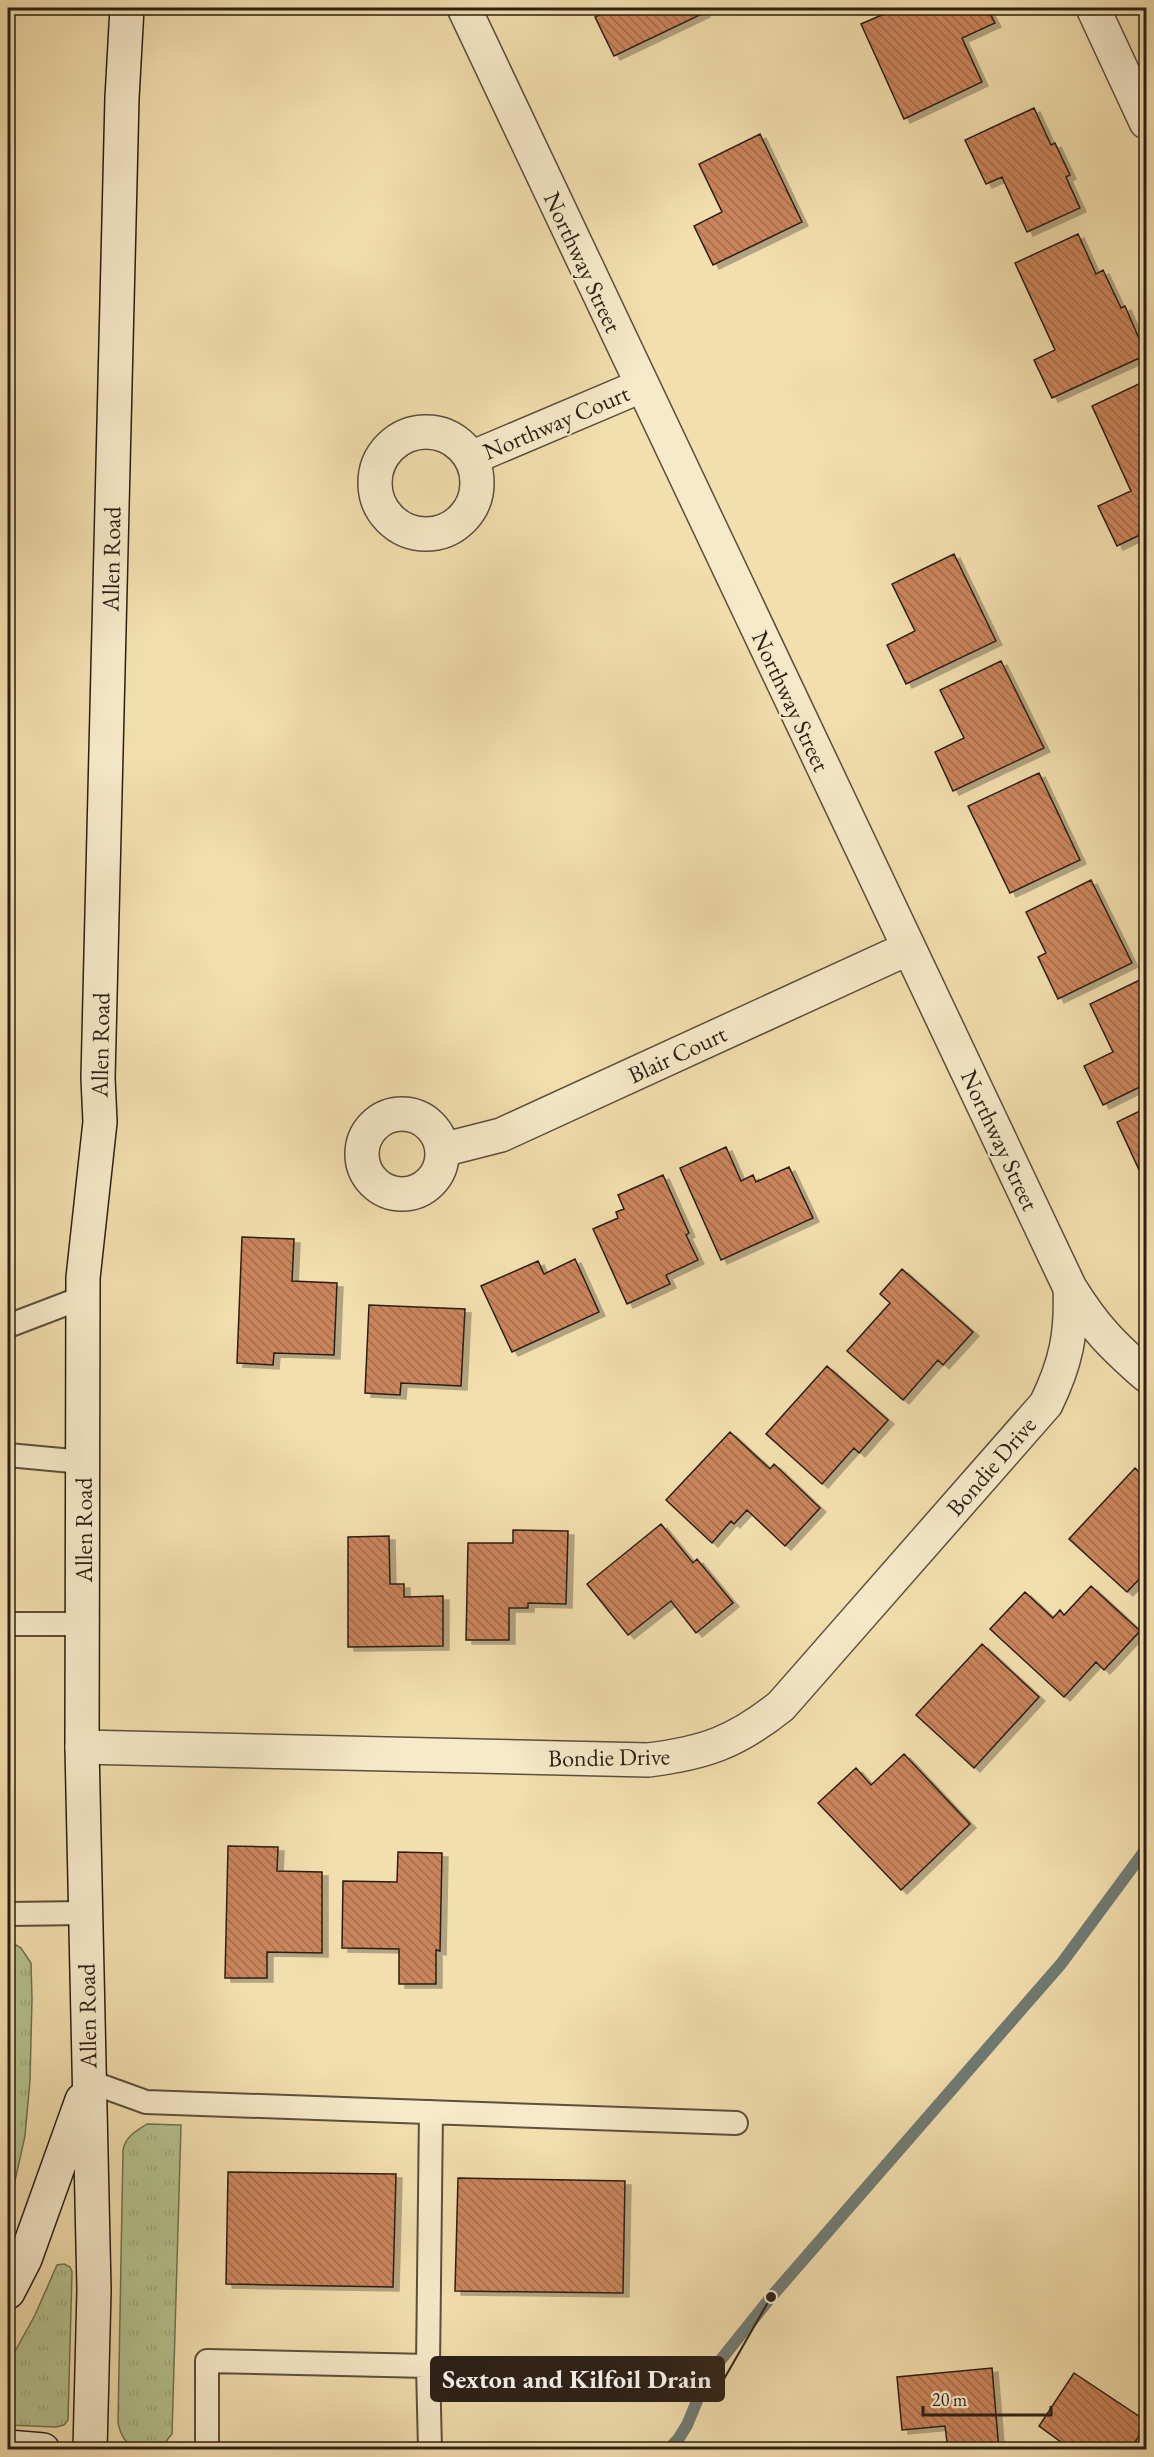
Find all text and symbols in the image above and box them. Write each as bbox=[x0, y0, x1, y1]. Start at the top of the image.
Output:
street label: Northway Street bbox=[537, 187, 629, 338]
street label: Northway Court bbox=[478, 377, 634, 467]
street label: Allen Road bbox=[95, 505, 127, 613]
street label: Northway Street bbox=[745, 626, 837, 777]
street label: Allen Road bbox=[84, 991, 116, 1099]
street label: Blair Court bbox=[623, 1018, 732, 1090]
street label: Northway Street bbox=[954, 1065, 1046, 1216]
street label: Bondie Drive bbox=[939, 1410, 1043, 1522]
street label: Allen Road bbox=[68, 1477, 99, 1584]
street label: Bondie Drive bbox=[548, 1740, 670, 1774]
street label: Allen Road bbox=[71, 1962, 103, 2070]
callout: Sexton and Kilfoil Drain bbox=[431, 2357, 724, 2401]
text: Sexton and Kilfoil Drain bbox=[442, 2362, 712, 2396]
scale bar bbox=[923, 2379, 1050, 2417]
text: 20 m bbox=[932, 2388, 967, 2411]

